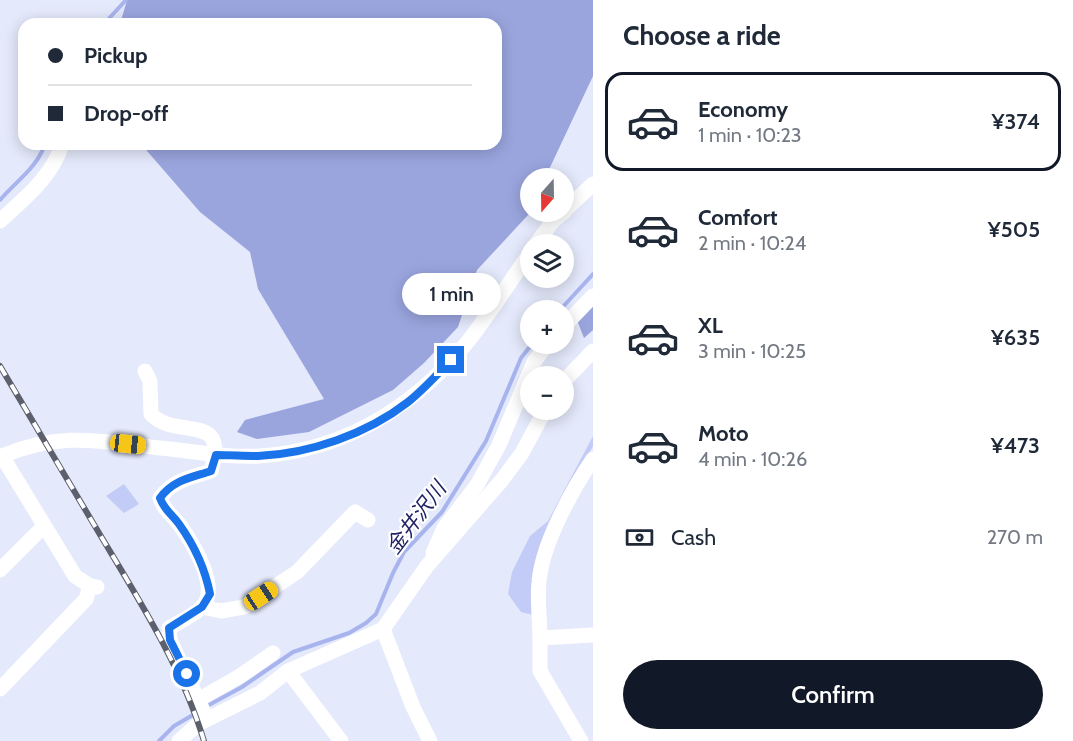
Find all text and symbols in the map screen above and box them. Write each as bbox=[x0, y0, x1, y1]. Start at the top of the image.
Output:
text: Choose a ride bbox=[623, 19, 781, 52]
text: Pickup bbox=[84, 42, 148, 69]
icon: car bbox=[626, 95, 680, 149]
text: Economy bbox=[698, 96, 788, 123]
text: Drop-off bbox=[84, 100, 168, 127]
text: ¥374 bbox=[991, 108, 1040, 135]
text: 1 min · 10:23 bbox=[698, 123, 802, 147]
north arrow bbox=[520, 168, 574, 222]
map controls bbox=[520, 168, 574, 420]
icon: car bbox=[626, 203, 680, 257]
text: Comfort bbox=[698, 204, 777, 231]
text: ¥505 bbox=[988, 216, 1040, 243]
text: 2 min · 10:24 bbox=[698, 231, 806, 255]
button: layers bbox=[520, 234, 574, 288]
callout: 1 min bbox=[402, 273, 500, 315]
text: 1 min bbox=[429, 282, 474, 306]
button: + bbox=[520, 300, 574, 354]
icon: car bbox=[626, 311, 680, 365]
text: XL bbox=[698, 312, 723, 339]
text: ¥635 bbox=[991, 324, 1040, 351]
text: 3 min · 10:25 bbox=[698, 339, 806, 363]
route end bbox=[437, 346, 464, 373]
button: − bbox=[520, 366, 574, 420]
icon: car bbox=[626, 419, 680, 473]
text: Moto bbox=[698, 420, 749, 447]
text: ¥473 bbox=[991, 432, 1040, 459]
car bbox=[109, 433, 147, 455]
text: 4 min · 10:26 bbox=[698, 447, 807, 471]
water label: 金井沢川 bbox=[380, 475, 452, 559]
icon: cash bbox=[623, 521, 656, 554]
text: Cash bbox=[671, 524, 716, 551]
text: 270 m bbox=[987, 525, 1043, 549]
car bbox=[241, 579, 281, 613]
route start bbox=[173, 660, 200, 687]
button: Confirm bbox=[623, 660, 1043, 729]

